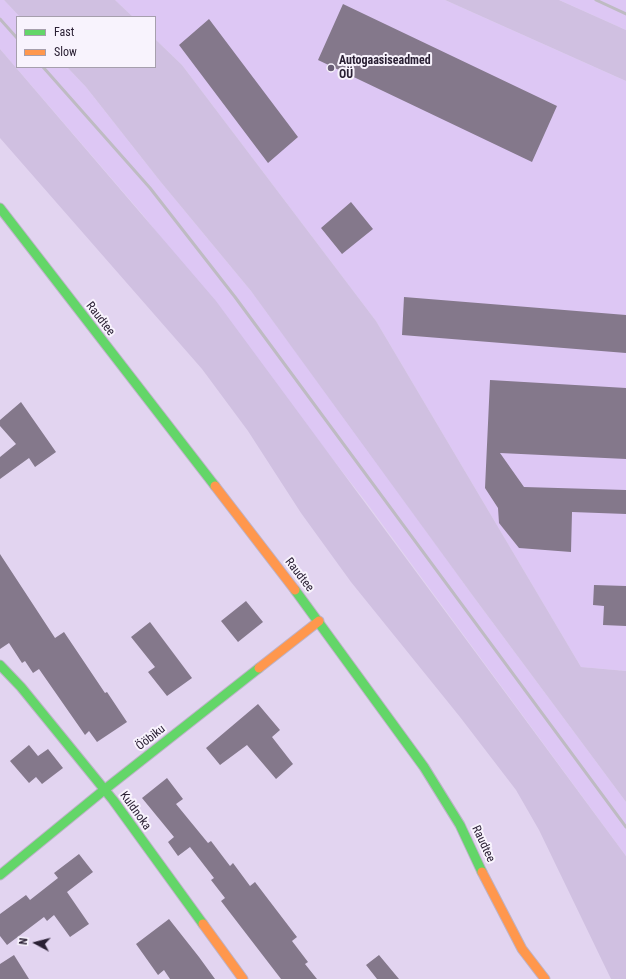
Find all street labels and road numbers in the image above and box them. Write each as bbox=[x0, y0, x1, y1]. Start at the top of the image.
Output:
street label: Raudtee bbox=[82, 299, 118, 339]
street label: Raudtee bbox=[281, 555, 317, 595]
street label: Ööbiku bbox=[134, 722, 168, 754]
street label: Kuldnoka bbox=[116, 789, 154, 833]
street label: Raudtee bbox=[468, 823, 498, 865]

